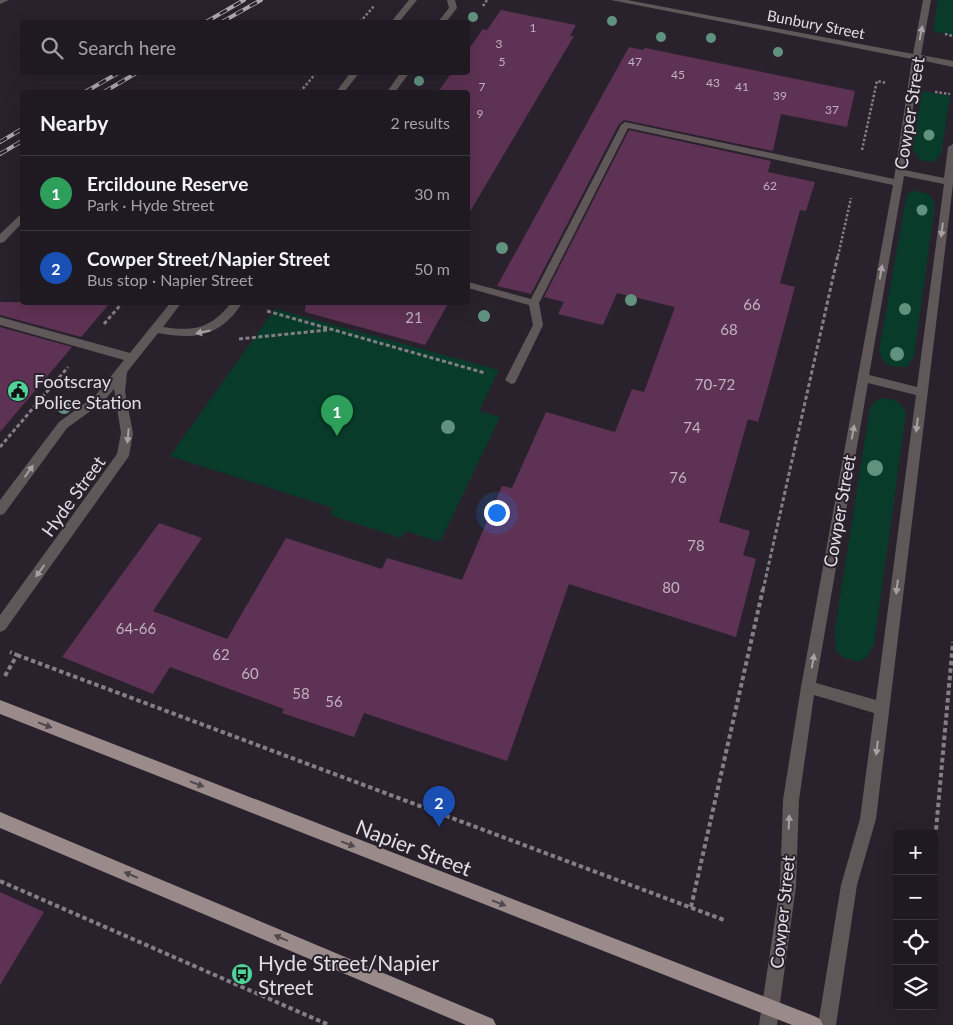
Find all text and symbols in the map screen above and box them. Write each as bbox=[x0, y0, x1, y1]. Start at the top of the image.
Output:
street label: Bunbury Street bbox=[766, 6, 867, 42]
search box bbox=[20, 20, 470, 75]
house number: 1 bbox=[530, 20, 537, 35]
one-way arrow bbox=[918, 25, 926, 41]
icon: search bbox=[38, 34, 66, 62]
text: Search here bbox=[78, 36, 176, 59]
house number: 3 bbox=[496, 36, 503, 51]
house number: 5 bbox=[499, 54, 506, 69]
house number: 47 bbox=[628, 54, 642, 69]
street label: Cowper Street bbox=[889, 55, 929, 171]
house number: 45 bbox=[671, 67, 685, 82]
house number: 43 bbox=[706, 75, 720, 90]
house number: 7 bbox=[479, 79, 486, 94]
house number: 41 bbox=[735, 79, 749, 94]
house number: 39 bbox=[773, 88, 787, 103]
house number: 37 bbox=[825, 102, 839, 117]
house number: 9 bbox=[477, 106, 484, 121]
text: Nearby bbox=[40, 110, 108, 135]
text: 2 results bbox=[390, 113, 450, 132]
text: Ercildoune Reserve bbox=[87, 172, 248, 195]
house number: 62 bbox=[763, 178, 777, 193]
text: 1 bbox=[51, 184, 61, 203]
text: 30 m bbox=[414, 184, 450, 203]
text: Park · Hyde Street bbox=[87, 195, 214, 214]
one-way arrow bbox=[938, 222, 946, 238]
text: Cowper Street/Napier Street bbox=[87, 247, 330, 270]
text: 2 bbox=[51, 259, 61, 278]
text: 50 m bbox=[414, 259, 450, 278]
one-way arrow bbox=[878, 264, 886, 280]
text: Bus stop · Napier Street bbox=[87, 270, 253, 289]
house number: 66 bbox=[743, 295, 761, 313]
house number: 21 bbox=[405, 308, 423, 326]
house number: 68 bbox=[720, 320, 738, 338]
one-way arrow bbox=[195, 328, 210, 336]
place label: Footscray Police Station bbox=[34, 370, 142, 413]
house number: 70-72 bbox=[695, 375, 735, 393]
public building icon: Footscray Police Station bbox=[6, 379, 30, 403]
pin: 1 bbox=[321, 395, 353, 436]
house number: 74 bbox=[683, 418, 701, 436]
one-way arrow bbox=[913, 418, 921, 434]
one-way arrow bbox=[849, 424, 857, 440]
one-way arrow bbox=[123, 429, 131, 445]
street label: Hyde Street bbox=[36, 451, 110, 541]
street label: Cowper Street bbox=[818, 453, 860, 569]
one-way arrow bbox=[24, 465, 35, 478]
house number: 76 bbox=[669, 468, 687, 486]
your location bbox=[484, 500, 510, 526]
house number: 78 bbox=[687, 536, 705, 554]
one-way arrow bbox=[35, 564, 45, 578]
house number: 80 bbox=[662, 578, 680, 596]
one-way arrow bbox=[893, 579, 901, 595]
house number: 64-66 bbox=[116, 619, 156, 637]
house number: 62 bbox=[212, 645, 230, 663]
one-way arrow bbox=[809, 653, 817, 669]
house number: 60 bbox=[241, 664, 259, 682]
house number: 58 bbox=[292, 684, 310, 702]
house number: 56 bbox=[325, 692, 343, 710]
one-way arrow bbox=[38, 722, 53, 729]
one-way arrow bbox=[873, 740, 881, 756]
one-way arrow bbox=[190, 781, 204, 789]
pin: 2 bbox=[423, 786, 455, 827]
street label: Napier Street bbox=[353, 813, 476, 881]
one-way arrow bbox=[785, 813, 793, 829]
map controls bbox=[893, 830, 938, 1010]
button: + bbox=[893, 830, 938, 875]
one-way arrow bbox=[341, 840, 356, 848]
street label: Cowper Street bbox=[765, 854, 799, 970]
one-way arrow bbox=[124, 871, 138, 879]
button: − bbox=[893, 875, 938, 920]
one-way arrow bbox=[492, 899, 507, 907]
button: locate bbox=[893, 920, 938, 965]
one-way arrow bbox=[274, 934, 288, 942]
place label: Hyde Street/Napier Street bbox=[258, 950, 439, 999]
bus stop icon: Hyde Street/Napier Street bbox=[230, 962, 254, 986]
button: layers bbox=[893, 965, 938, 1010]

